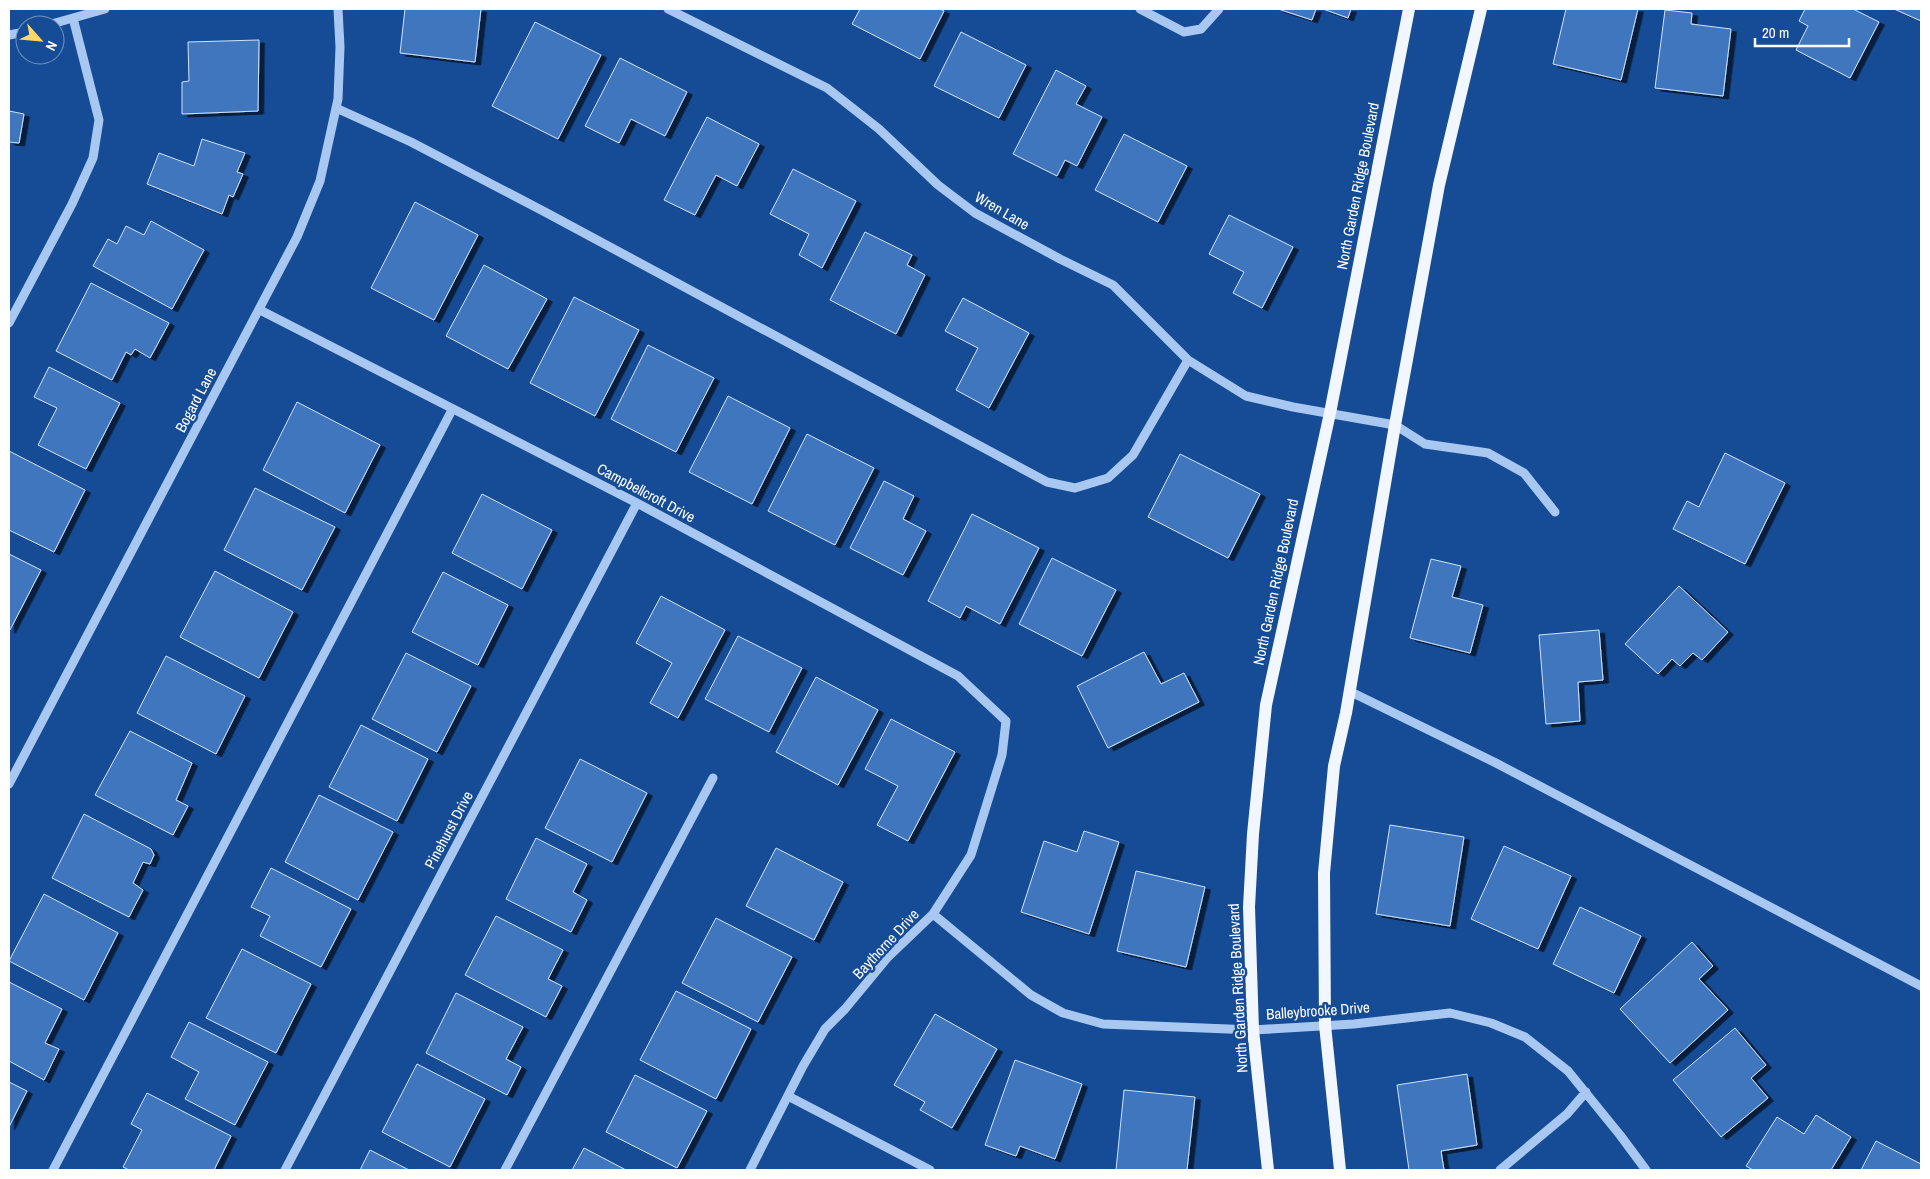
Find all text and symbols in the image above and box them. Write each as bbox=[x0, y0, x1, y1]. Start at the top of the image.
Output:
north arrow bbox=[15, 15, 65, 65]
scale bar bbox=[1755, 15, 1849, 47]
text: 20 m bbox=[1762, 22, 1789, 43]
text: N bbox=[42, 38, 61, 54]
street label: North Garden Ridge Boulevard bbox=[1331, 101, 1384, 271]
street label: Wren Lane bbox=[971, 186, 1034, 235]
street label: Bogard Lane bbox=[170, 364, 221, 436]
street label: Campbellcroft Drive bbox=[593, 458, 699, 527]
street label: North Garden Ridge Boulevard bbox=[1248, 497, 1303, 667]
street label: Pinehurst Drive bbox=[419, 787, 478, 872]
street label: North Garden Ridge Boulevard bbox=[1223, 903, 1252, 1073]
street label: Baythorne Drive bbox=[848, 904, 924, 983]
street label: Balleybrooke Drive bbox=[1265, 996, 1371, 1025]

